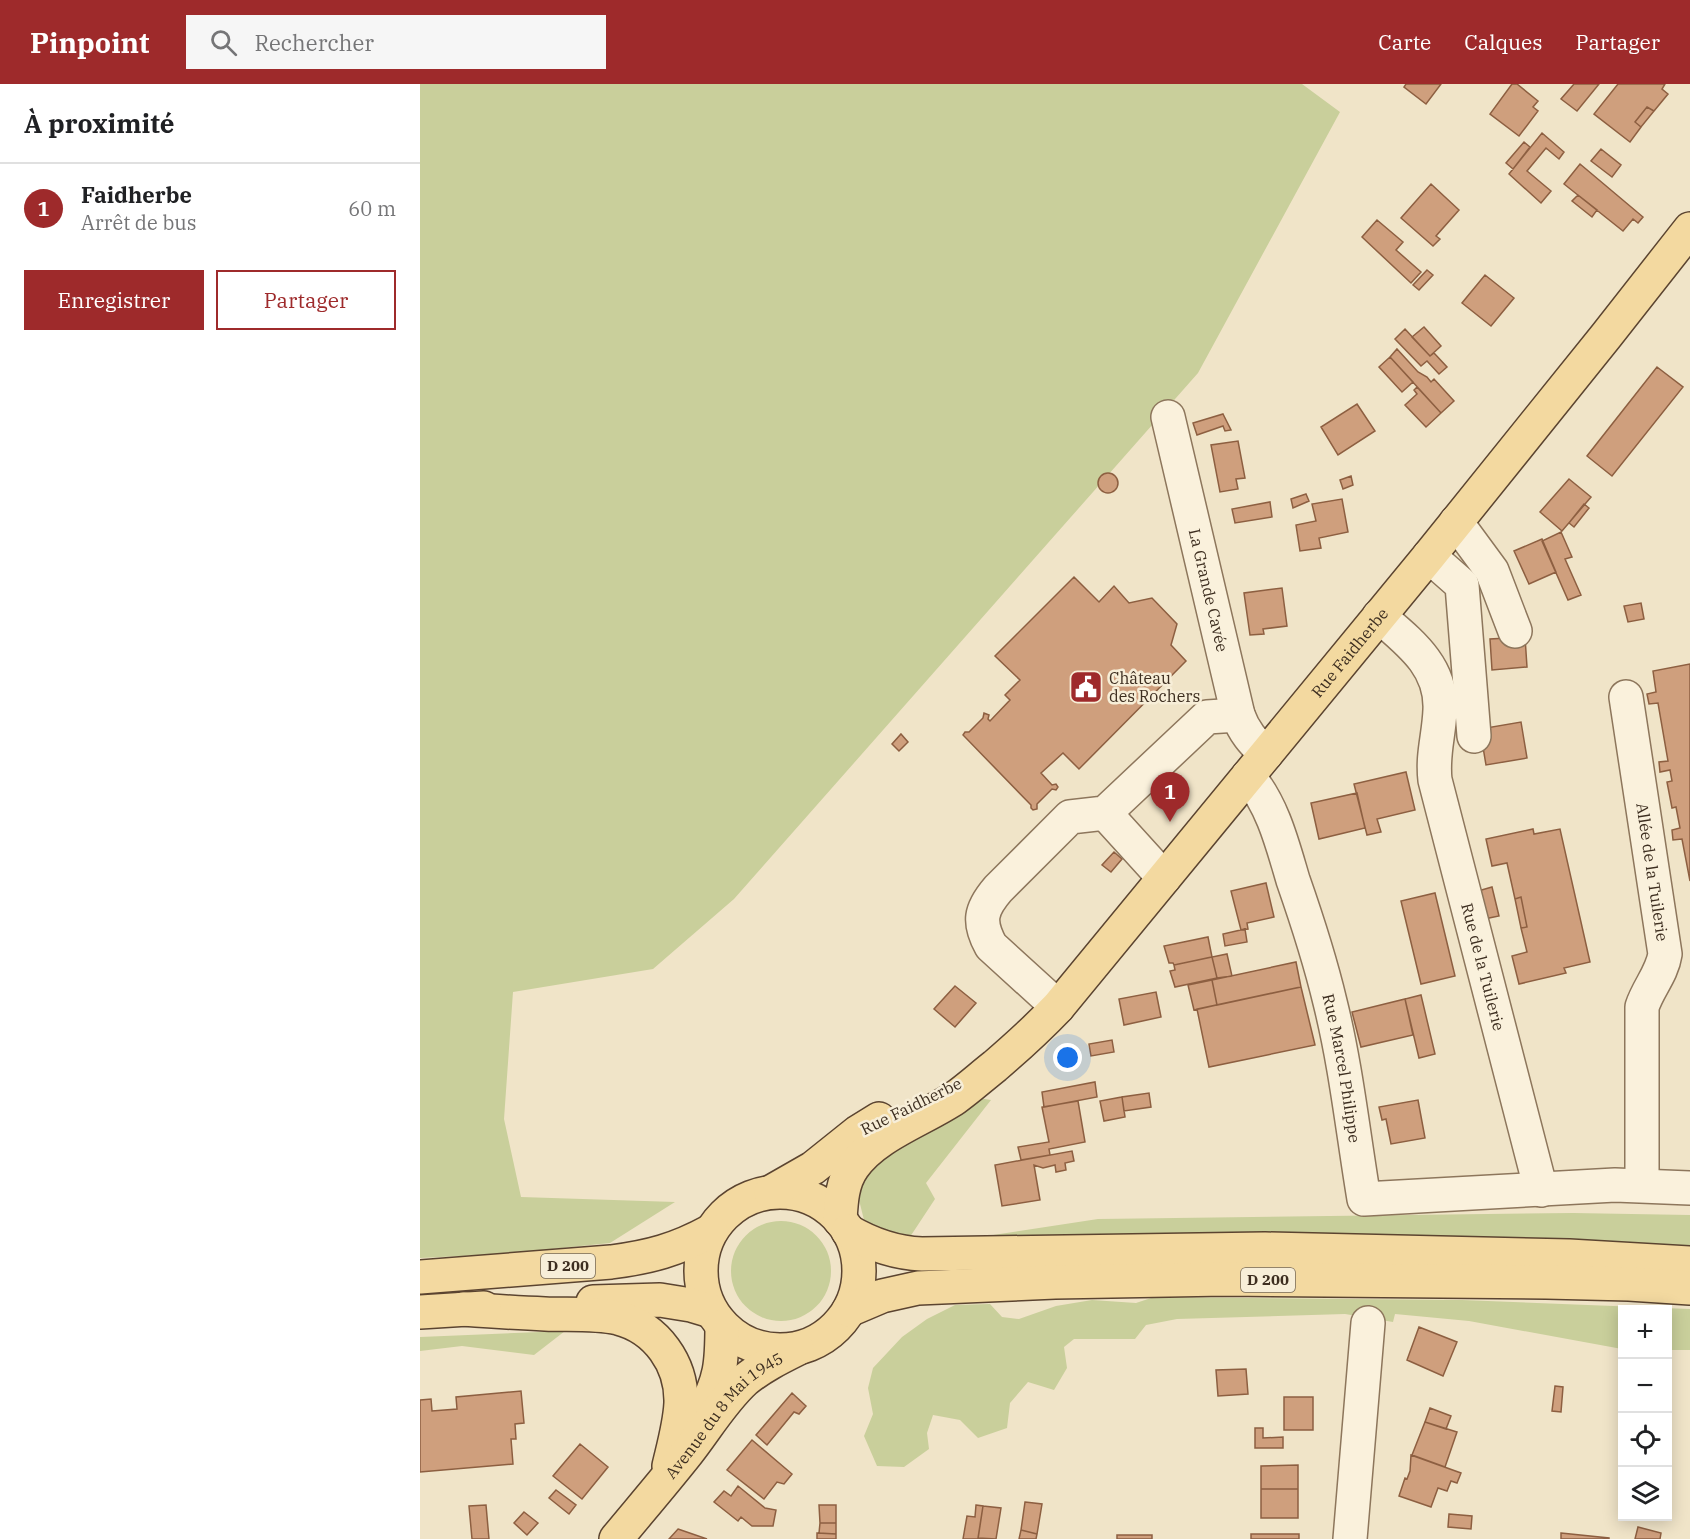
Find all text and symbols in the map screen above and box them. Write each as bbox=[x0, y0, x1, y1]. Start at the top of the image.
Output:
search box bbox=[186, 15, 606, 69]
text: Pinpoint bbox=[30, 24, 150, 61]
icon: search bbox=[207, 26, 240, 59]
text: Rechercher bbox=[255, 28, 374, 57]
text: Carte bbox=[1378, 28, 1431, 56]
text: Calques bbox=[1464, 28, 1543, 56]
text: Partager bbox=[1576, 28, 1660, 56]
text: À proximité bbox=[24, 106, 175, 140]
text: Faidherbe bbox=[81, 180, 192, 209]
text: 1 bbox=[38, 195, 50, 222]
text: 60 m bbox=[348, 195, 396, 222]
text: Arrêt de bus bbox=[81, 209, 196, 236]
button: Enregistrer bbox=[24, 270, 204, 330]
button: Partager bbox=[216, 270, 396, 330]
street label: La Grande Cavée bbox=[1185, 527, 1233, 654]
street label: Rue Faidherbe bbox=[1307, 604, 1392, 701]
place label: Château des Rochers bbox=[1109, 668, 1200, 706]
public building icon: Château des Rochers bbox=[1068, 669, 1104, 705]
pin: 1 bbox=[1150, 772, 1190, 822]
street label: Allée de la Tuilerie bbox=[1632, 801, 1673, 943]
street label: Rue de la Tuilerie bbox=[1457, 901, 1509, 1033]
street label: Rue Marcel Philippe bbox=[1318, 992, 1365, 1144]
your location bbox=[1053, 1043, 1082, 1072]
street label: Rue Faidherbe bbox=[857, 1073, 965, 1139]
road number: D 200 bbox=[541, 1254, 595, 1278]
road number: D 200 bbox=[1241, 1268, 1295, 1292]
map controls bbox=[1618, 1305, 1672, 1521]
button: + bbox=[1618, 1305, 1672, 1359]
street label: Avenue du 8 Mai 1945 bbox=[661, 1348, 786, 1483]
button: − bbox=[1618, 1359, 1672, 1413]
button: locate bbox=[1618, 1413, 1672, 1467]
button: layers bbox=[1618, 1467, 1672, 1521]

